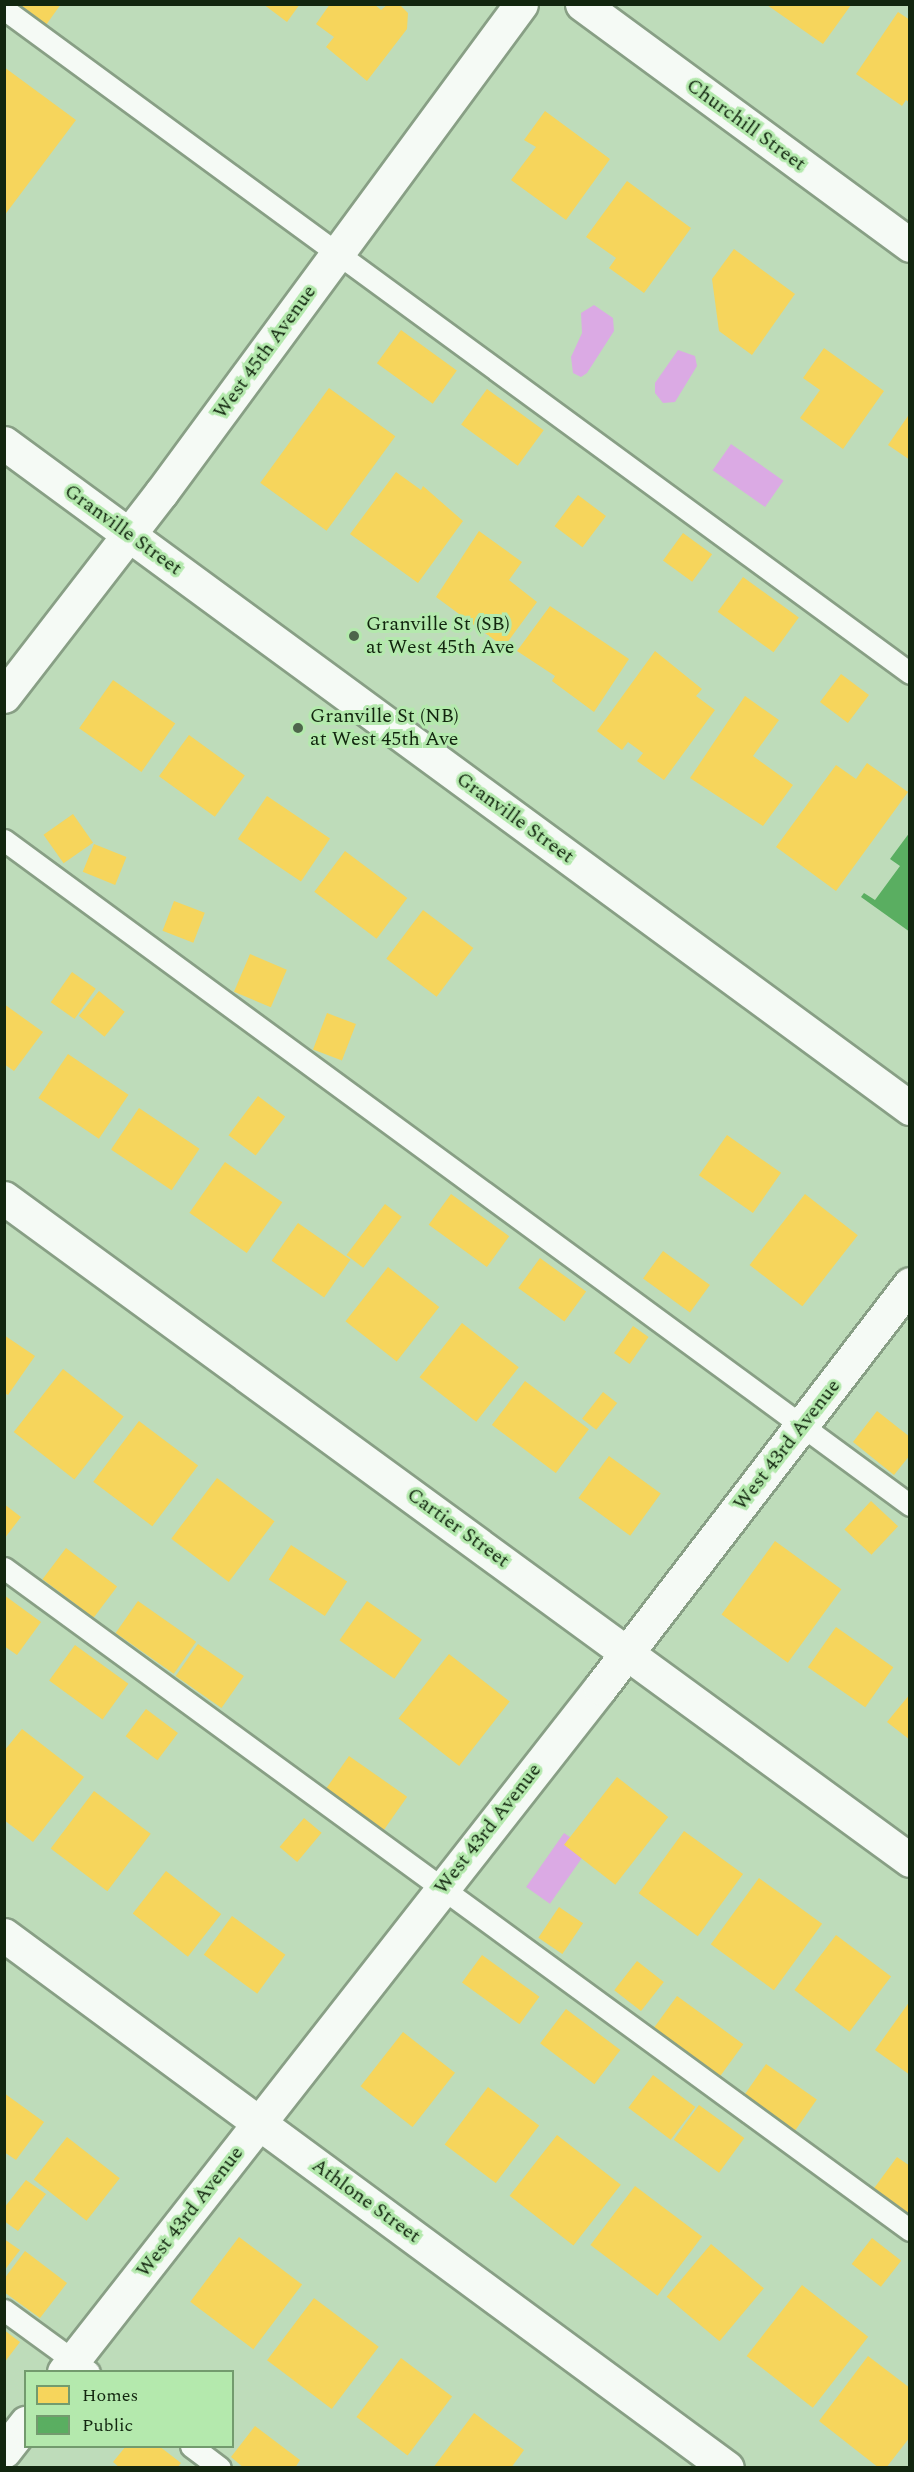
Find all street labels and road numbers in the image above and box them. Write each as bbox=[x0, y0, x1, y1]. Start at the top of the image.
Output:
street label: Churchill Street bbox=[682, 74, 810, 176]
street label: West 45th Avenue bbox=[209, 281, 321, 423]
street label: Granville Street bbox=[60, 479, 186, 581]
street label: Granville Street bbox=[452, 767, 578, 869]
street label: West 43rd Avenue bbox=[728, 1375, 846, 1515]
street label: Cartier Street bbox=[402, 1483, 514, 1573]
street label: West 43rd Avenue bbox=[429, 1759, 547, 1899]
street label: West 43rd Avenue bbox=[131, 2142, 249, 2282]
street label: Athlone Street bbox=[307, 2153, 425, 2249]

